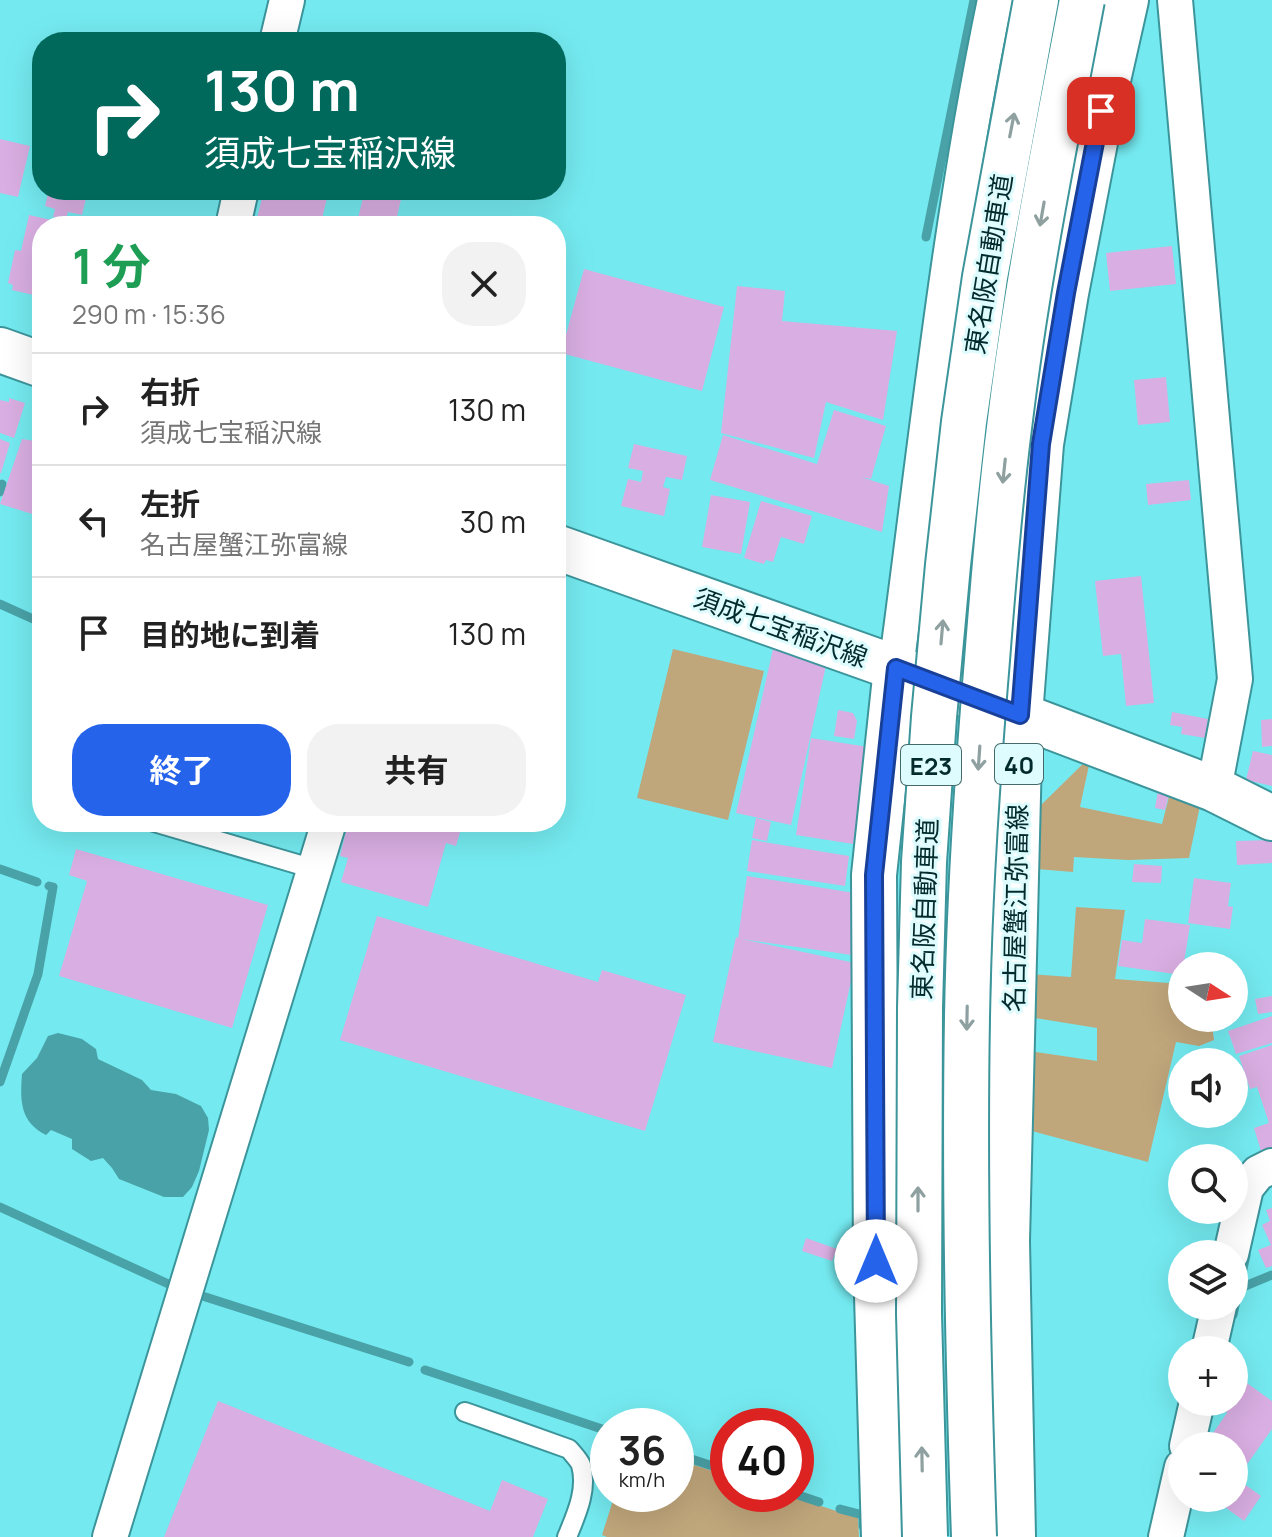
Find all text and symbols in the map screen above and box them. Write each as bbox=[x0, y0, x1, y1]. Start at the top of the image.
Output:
text: 130 m bbox=[204, 51, 360, 128]
icon: right bbox=[72, 64, 176, 168]
pin bbox=[1067, 77, 1135, 145]
icon: arrive bbox=[1079, 89, 1123, 133]
one-way arrow bbox=[1005, 113, 1020, 138]
text: 須成七宝稲沢線 bbox=[204, 128, 456, 177]
street label: 東名阪自動車道 bbox=[956, 171, 1020, 357]
one-way arrow bbox=[1033, 201, 1048, 226]
text: 1 分 bbox=[72, 233, 151, 298]
button: close bbox=[442, 242, 526, 326]
text: 290 m · 15:36 bbox=[72, 296, 226, 332]
text: 右折 bbox=[140, 371, 200, 412]
icon: right bbox=[72, 387, 116, 431]
text: 130 m bbox=[448, 389, 526, 430]
text: 須成七宝稲沢線 bbox=[140, 414, 322, 450]
one-way arrow bbox=[997, 457, 1012, 484]
text: 左折 bbox=[140, 483, 200, 524]
icon: left bbox=[72, 499, 116, 543]
text: 30 m bbox=[460, 501, 526, 542]
text: 名古屋蟹江弥富線 bbox=[140, 526, 348, 562]
street label: 須成七宝稲沢線 bbox=[689, 579, 873, 675]
icon: arrive bbox=[72, 611, 116, 655]
text: 130 m bbox=[448, 613, 526, 654]
text: 目的地に到着 bbox=[140, 614, 320, 655]
one-way arrow bbox=[935, 619, 950, 646]
button: 終了 bbox=[72, 724, 291, 816]
button: 共有 bbox=[307, 724, 526, 816]
one-way arrow bbox=[971, 744, 986, 771]
road number: 40 bbox=[995, 744, 1043, 784]
road number: E23 bbox=[901, 745, 961, 785]
street label: 名古屋蟹江弥富線 bbox=[995, 804, 1035, 1012]
street label: 東名阪自動車道 bbox=[903, 817, 945, 1001]
north arrow bbox=[1168, 952, 1248, 1032]
map controls bbox=[1168, 952, 1248, 1512]
one-way arrow bbox=[959, 1004, 975, 1031]
button: sound bbox=[1168, 1048, 1248, 1128]
button: search bbox=[1168, 1144, 1248, 1224]
one-way arrow bbox=[910, 1186, 926, 1213]
position arrow bbox=[834, 1219, 918, 1303]
button: layers bbox=[1168, 1240, 1248, 1320]
button: + bbox=[1168, 1336, 1248, 1416]
speed limit sign: 40 bbox=[710, 1408, 814, 1512]
text: 36 bbox=[618, 1422, 666, 1477]
button: − bbox=[1168, 1432, 1248, 1512]
one-way arrow bbox=[915, 1446, 930, 1473]
text: km/h bbox=[619, 1466, 665, 1493]

